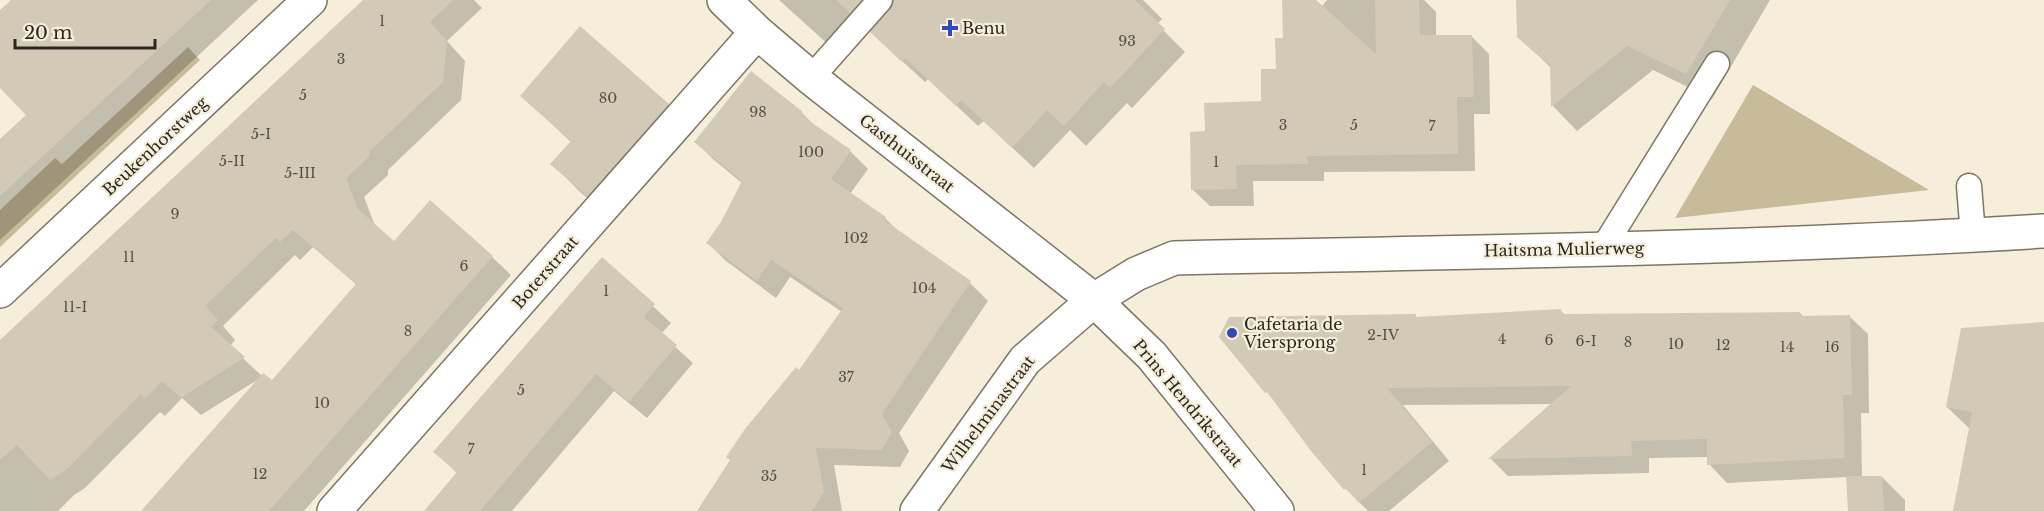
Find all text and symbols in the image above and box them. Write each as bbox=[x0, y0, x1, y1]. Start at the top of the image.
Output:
scale bar bbox=[15, 12, 154, 50]
house number: 1 bbox=[379, 12, 385, 30]
place label: Benu bbox=[962, 18, 1005, 38]
marker: Benu bbox=[943, 21, 957, 35]
text: 20 m bbox=[24, 22, 72, 44]
house number: 93 bbox=[1118, 32, 1136, 50]
house number: 3 bbox=[337, 50, 345, 68]
house number: 5 bbox=[299, 86, 307, 104]
house number: 80 bbox=[599, 89, 617, 107]
street label: Beukenhorstweg bbox=[98, 92, 212, 200]
house number: 98 bbox=[749, 103, 767, 121]
street label: Gasthuisstraat bbox=[855, 110, 959, 196]
house number: 3 bbox=[1279, 116, 1287, 134]
house number: 5 bbox=[1350, 116, 1358, 134]
house number: 7 bbox=[1428, 117, 1436, 135]
house number: 5-I bbox=[251, 125, 271, 143]
house number: 100 bbox=[798, 143, 824, 161]
house number: 5-II bbox=[219, 152, 245, 170]
house number: 1 bbox=[1213, 153, 1219, 171]
house number: 5-III bbox=[284, 164, 316, 182]
house number: 9 bbox=[170, 205, 180, 223]
house number: 102 bbox=[844, 229, 868, 247]
street label: Boterstraat bbox=[508, 231, 582, 313]
street label: Haitsma Mulierweg bbox=[1484, 238, 1645, 260]
house number: 11 bbox=[123, 248, 135, 266]
house number: 6 bbox=[459, 257, 469, 275]
house number: 104 bbox=[912, 279, 936, 297]
house number: 1 bbox=[603, 282, 609, 300]
house number: 11-I bbox=[63, 298, 87, 316]
place label: Cafetaria de Viersprong bbox=[1243, 314, 1343, 352]
house number: 8 bbox=[404, 322, 412, 340]
marker: Cafetaria de Viersprong bbox=[1225, 326, 1239, 340]
house number: 2-IV bbox=[1367, 326, 1400, 344]
house number: 4 bbox=[1498, 330, 1506, 348]
house number: 6 bbox=[1544, 331, 1554, 349]
house number: 6-I bbox=[1575, 332, 1597, 350]
house number: 8 bbox=[1624, 333, 1632, 351]
street label: Prins Hendrikstraat bbox=[1129, 335, 1247, 471]
house number: 10 bbox=[1668, 335, 1684, 353]
house number: 12 bbox=[1716, 336, 1730, 354]
house number: 14 bbox=[1780, 338, 1794, 356]
house number: 16 bbox=[1824, 338, 1840, 356]
street label: Wilhelminastraat bbox=[937, 351, 1039, 478]
house number: 37 bbox=[838, 368, 855, 386]
house number: 5 bbox=[517, 381, 525, 399]
house number: 10 bbox=[314, 394, 330, 412]
house number: 7 bbox=[467, 440, 475, 458]
house number: 1 bbox=[1361, 461, 1367, 479]
house number: 12 bbox=[253, 465, 267, 483]
house number: 35 bbox=[761, 467, 777, 485]

